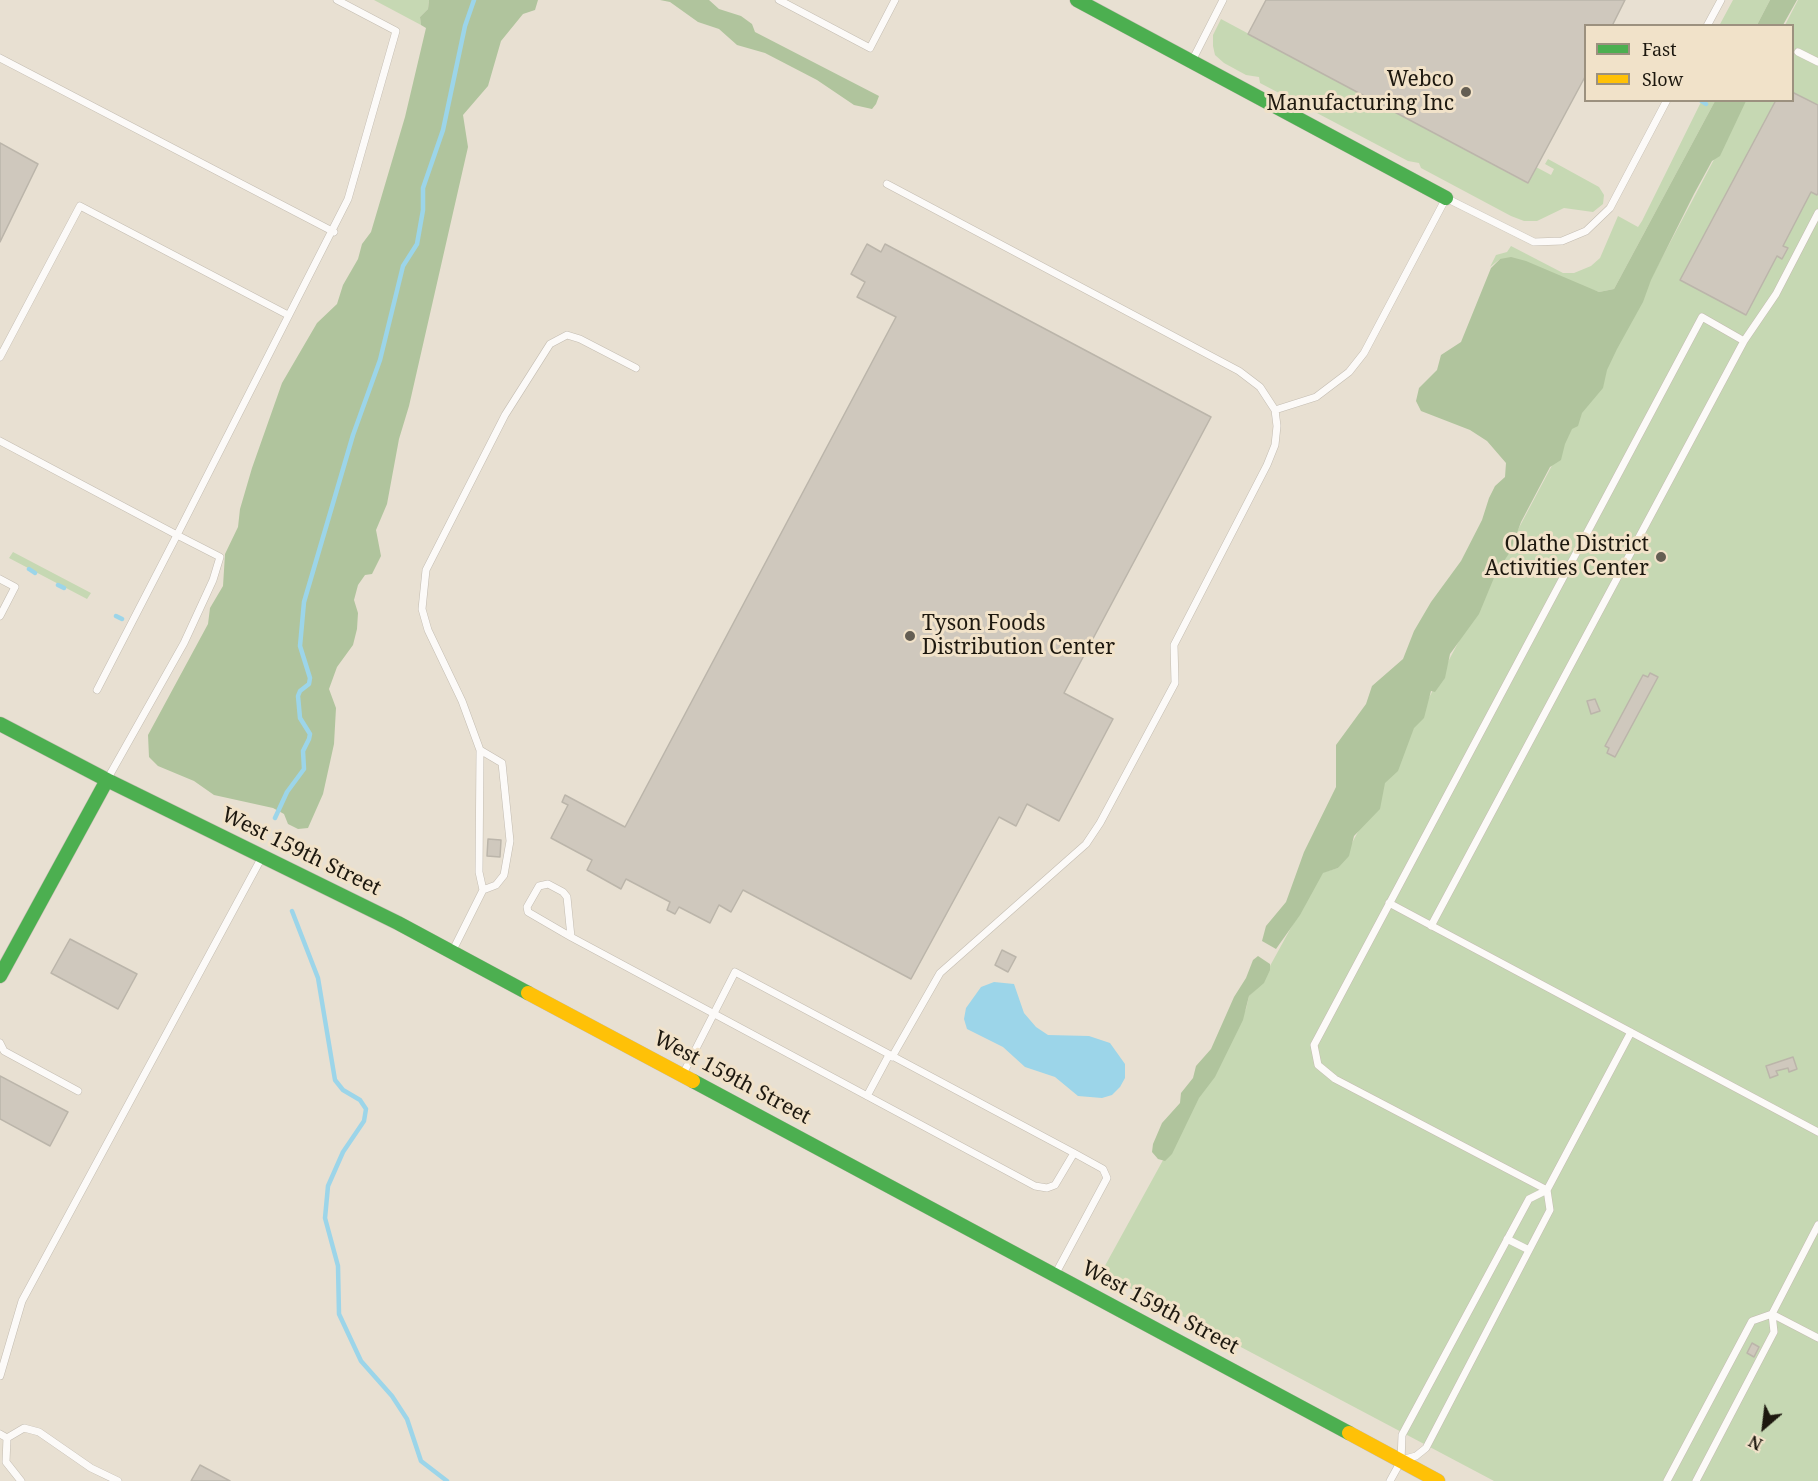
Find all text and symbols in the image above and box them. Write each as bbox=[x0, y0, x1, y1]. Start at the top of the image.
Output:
legend bbox=[1584, 24, 1794, 102]
text: Fast bbox=[1642, 37, 1677, 61]
place label: Webco Manufacturing Inc bbox=[1266, 67, 1454, 117]
text: Slow bbox=[1642, 67, 1683, 91]
marker: Webco Manufacturing Inc bbox=[1459, 85, 1473, 99]
place label: Olathe District Activities Center bbox=[1485, 532, 1649, 582]
marker: Olathe District Activities Center bbox=[1654, 550, 1668, 564]
place label: Tyson Foods Distribution Center bbox=[922, 611, 1115, 661]
marker: Tyson Foods Distribution Center bbox=[903, 629, 917, 643]
street label: West 159th Street bbox=[217, 802, 385, 902]
street label: West 159th Street bbox=[649, 1026, 815, 1130]
street label: West 159th Street bbox=[1077, 1256, 1243, 1360]
north arrow bbox=[1734, 1397, 1794, 1457]
text: N bbox=[1745, 1430, 1766, 1456]

